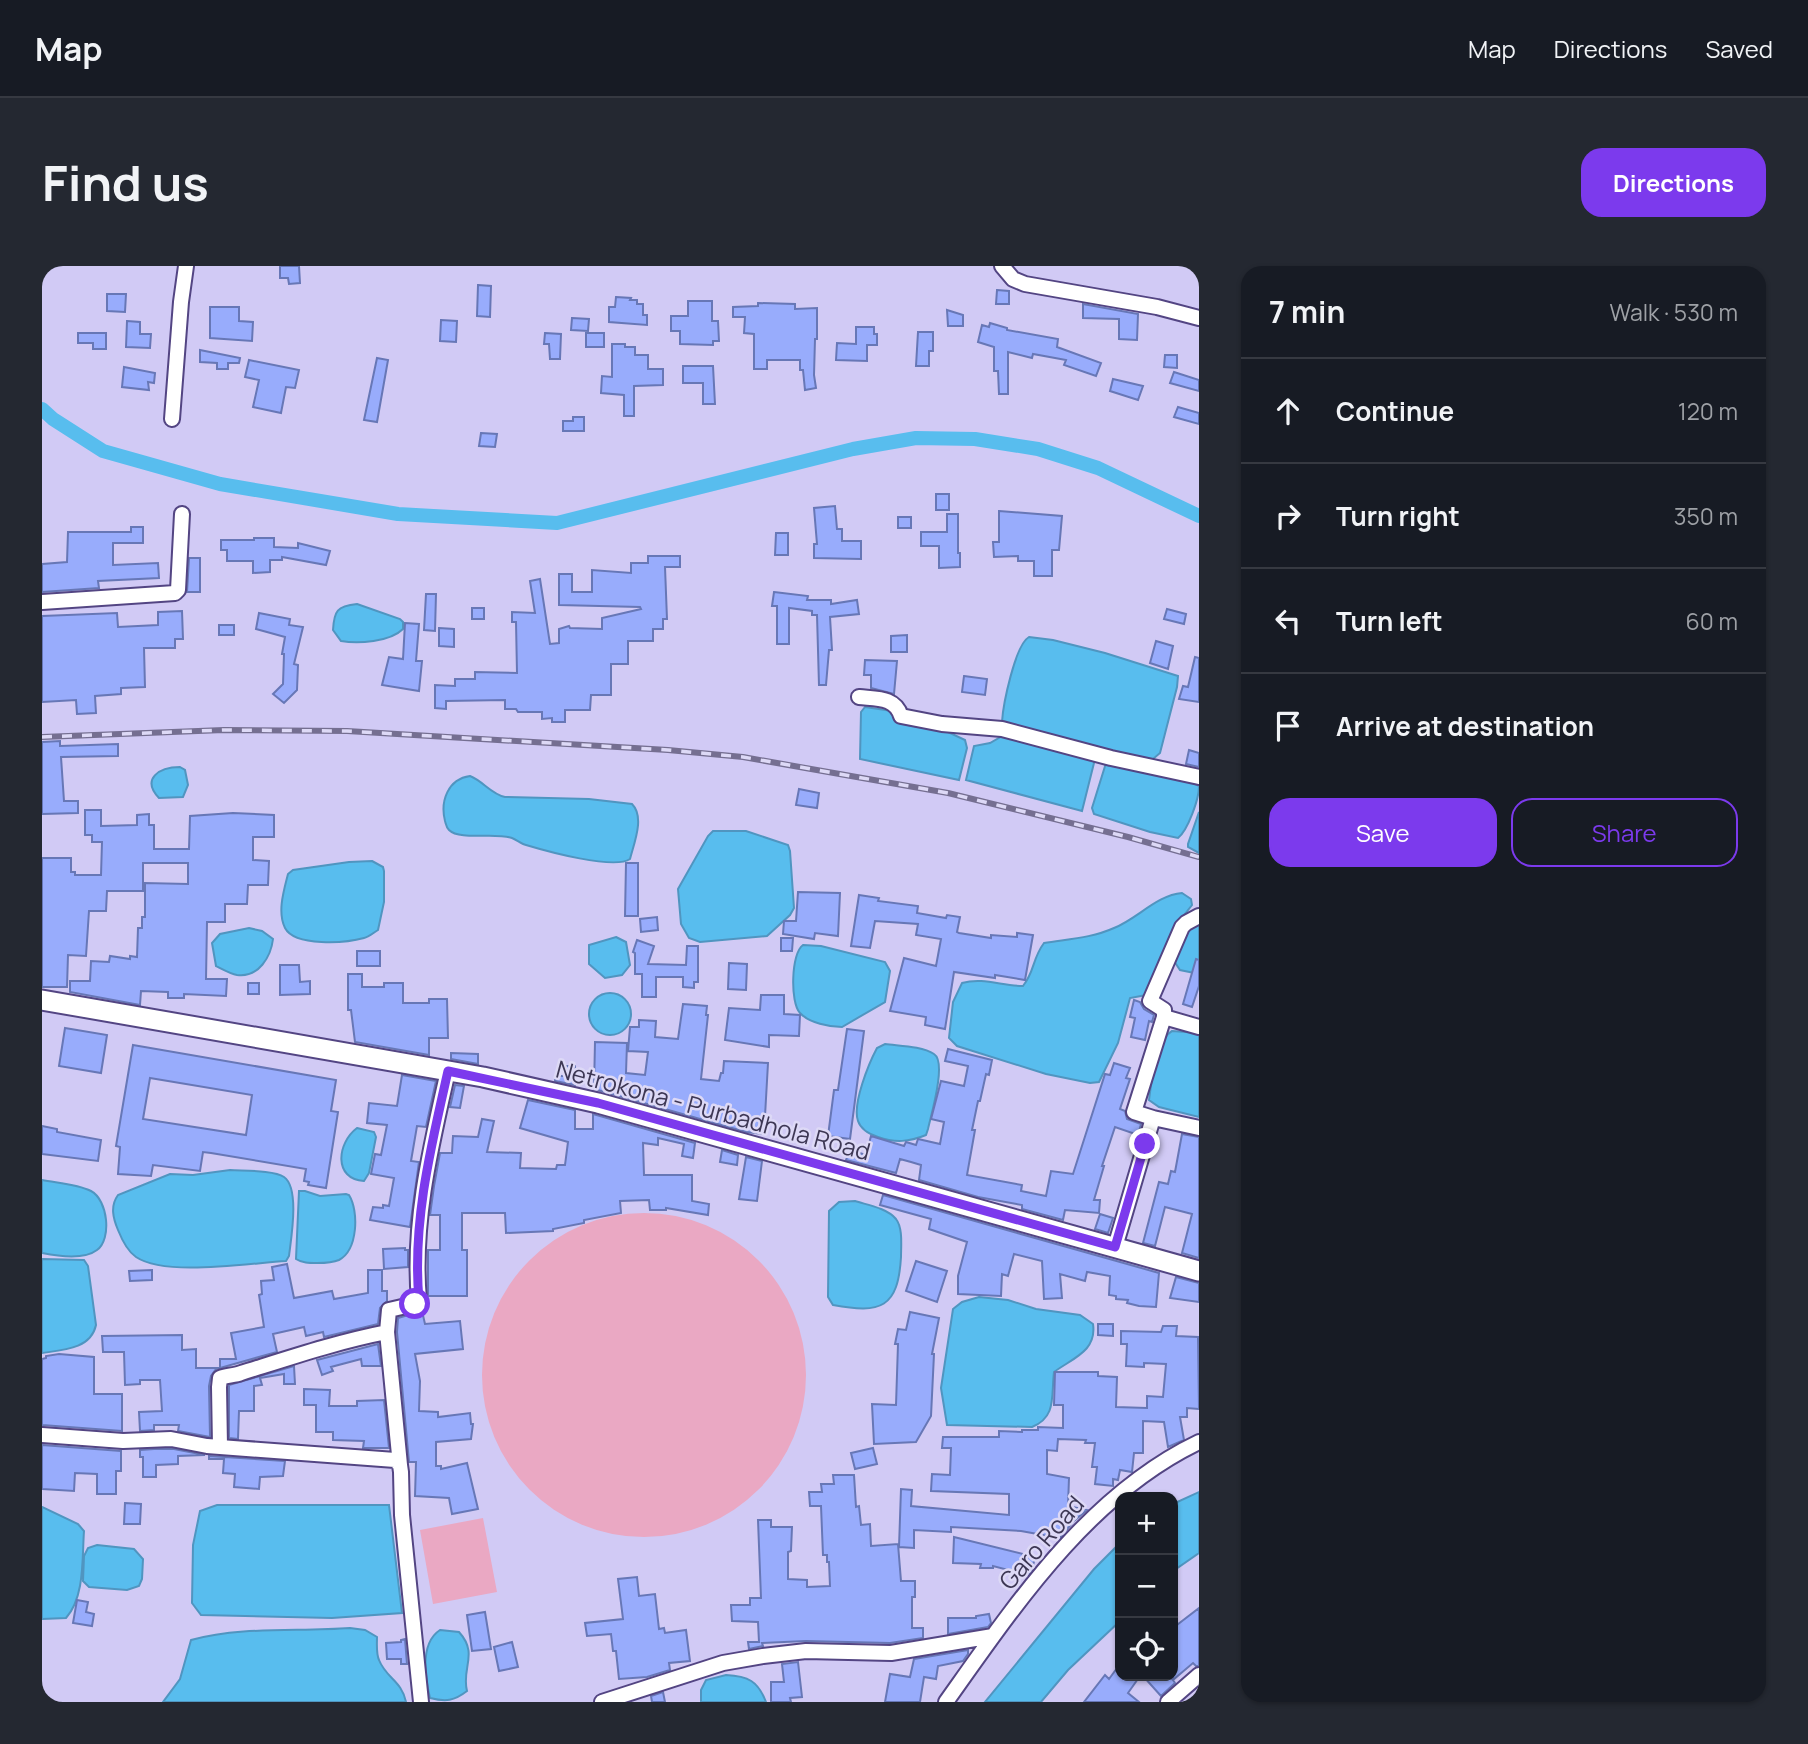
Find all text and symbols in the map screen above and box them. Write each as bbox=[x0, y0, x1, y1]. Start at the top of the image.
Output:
text: Map bbox=[35, 26, 103, 71]
text: Map bbox=[1468, 32, 1516, 65]
text: Directions bbox=[1554, 32, 1667, 65]
text: Saved bbox=[1705, 32, 1773, 65]
button: Directions bbox=[1581, 148, 1766, 217]
text: Find us bbox=[42, 149, 209, 216]
text: 7 min bbox=[1269, 291, 1345, 332]
text: Walk · 530 m bbox=[1609, 296, 1738, 328]
icon: ahead bbox=[1269, 392, 1307, 430]
text: Continue bbox=[1336, 393, 1454, 429]
text: 120 m bbox=[1678, 395, 1738, 427]
icon: right bbox=[1269, 497, 1307, 535]
text: Turn right bbox=[1336, 498, 1460, 534]
text: 350 m bbox=[1674, 500, 1738, 532]
icon: left bbox=[1269, 602, 1307, 640]
text: Turn left bbox=[1336, 603, 1443, 639]
text: 60 m bbox=[1686, 605, 1738, 637]
icon: arrive bbox=[1269, 707, 1307, 745]
text: Arrive at destination bbox=[1336, 708, 1594, 744]
button: Save bbox=[1269, 798, 1497, 867]
button: Share bbox=[1511, 798, 1738, 867]
street label: Netrokona - Purbadhola Road bbox=[553, 1052, 874, 1167]
route end bbox=[1129, 1128, 1160, 1159]
route start bbox=[399, 1288, 430, 1319]
street label: Garo Road bbox=[991, 1488, 1091, 1596]
map controls bbox=[1115, 1492, 1178, 1681]
button: + bbox=[1115, 1492, 1178, 1555]
button: − bbox=[1115, 1555, 1178, 1618]
button: locate bbox=[1115, 1618, 1178, 1681]

